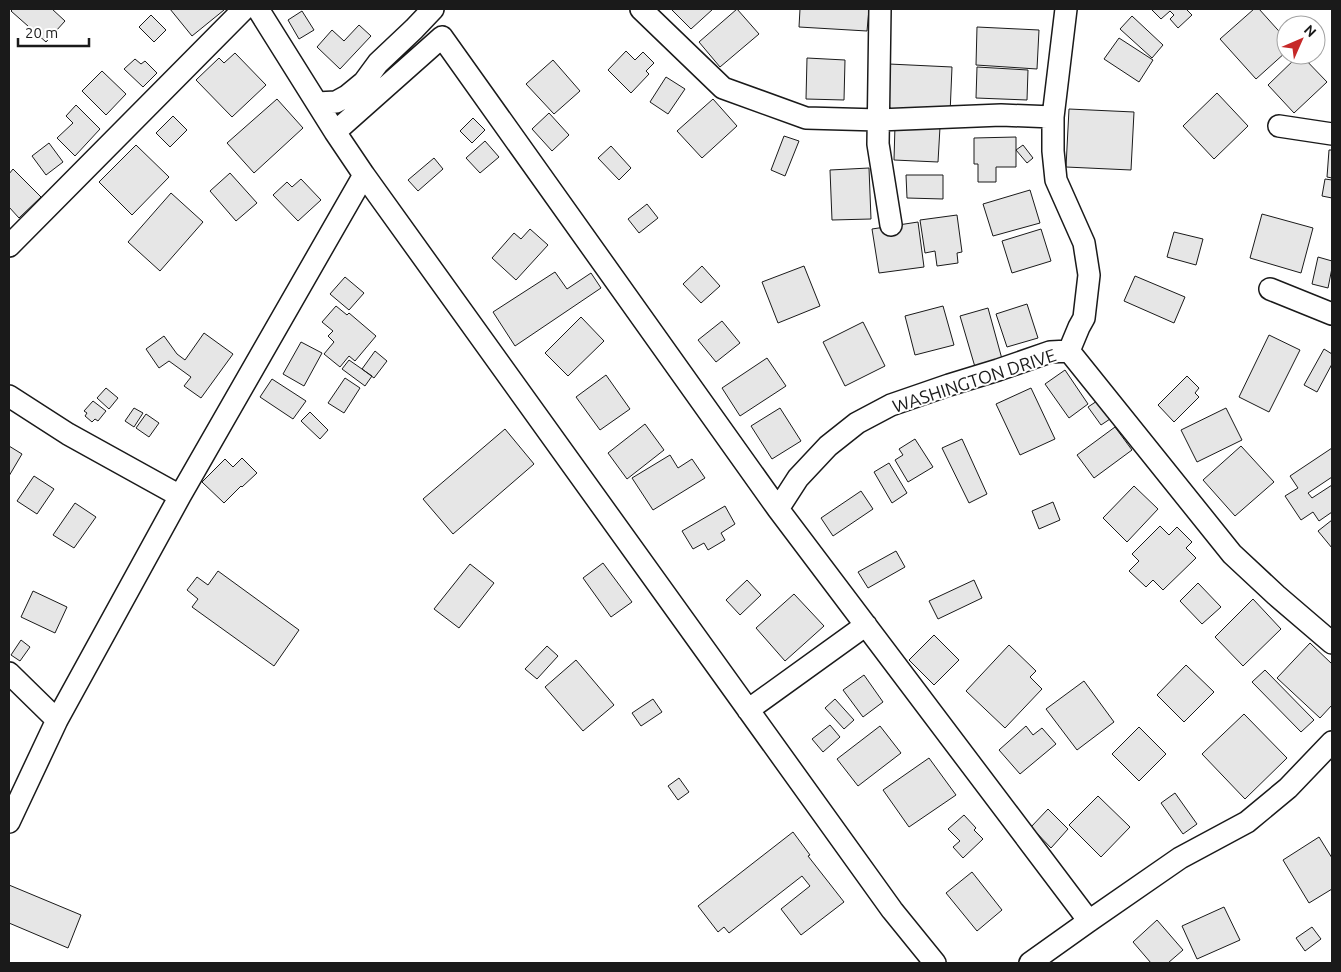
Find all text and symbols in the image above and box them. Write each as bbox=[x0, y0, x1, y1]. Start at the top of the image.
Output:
scale bar bbox=[18, 15, 89, 47]
north arrow bbox=[1276, 15, 1326, 65]
text: N bbox=[1301, 21, 1320, 40]
text: 20 m bbox=[25, 24, 58, 41]
street label: WASHINGTON DRIVE bbox=[890, 344, 1058, 416]

